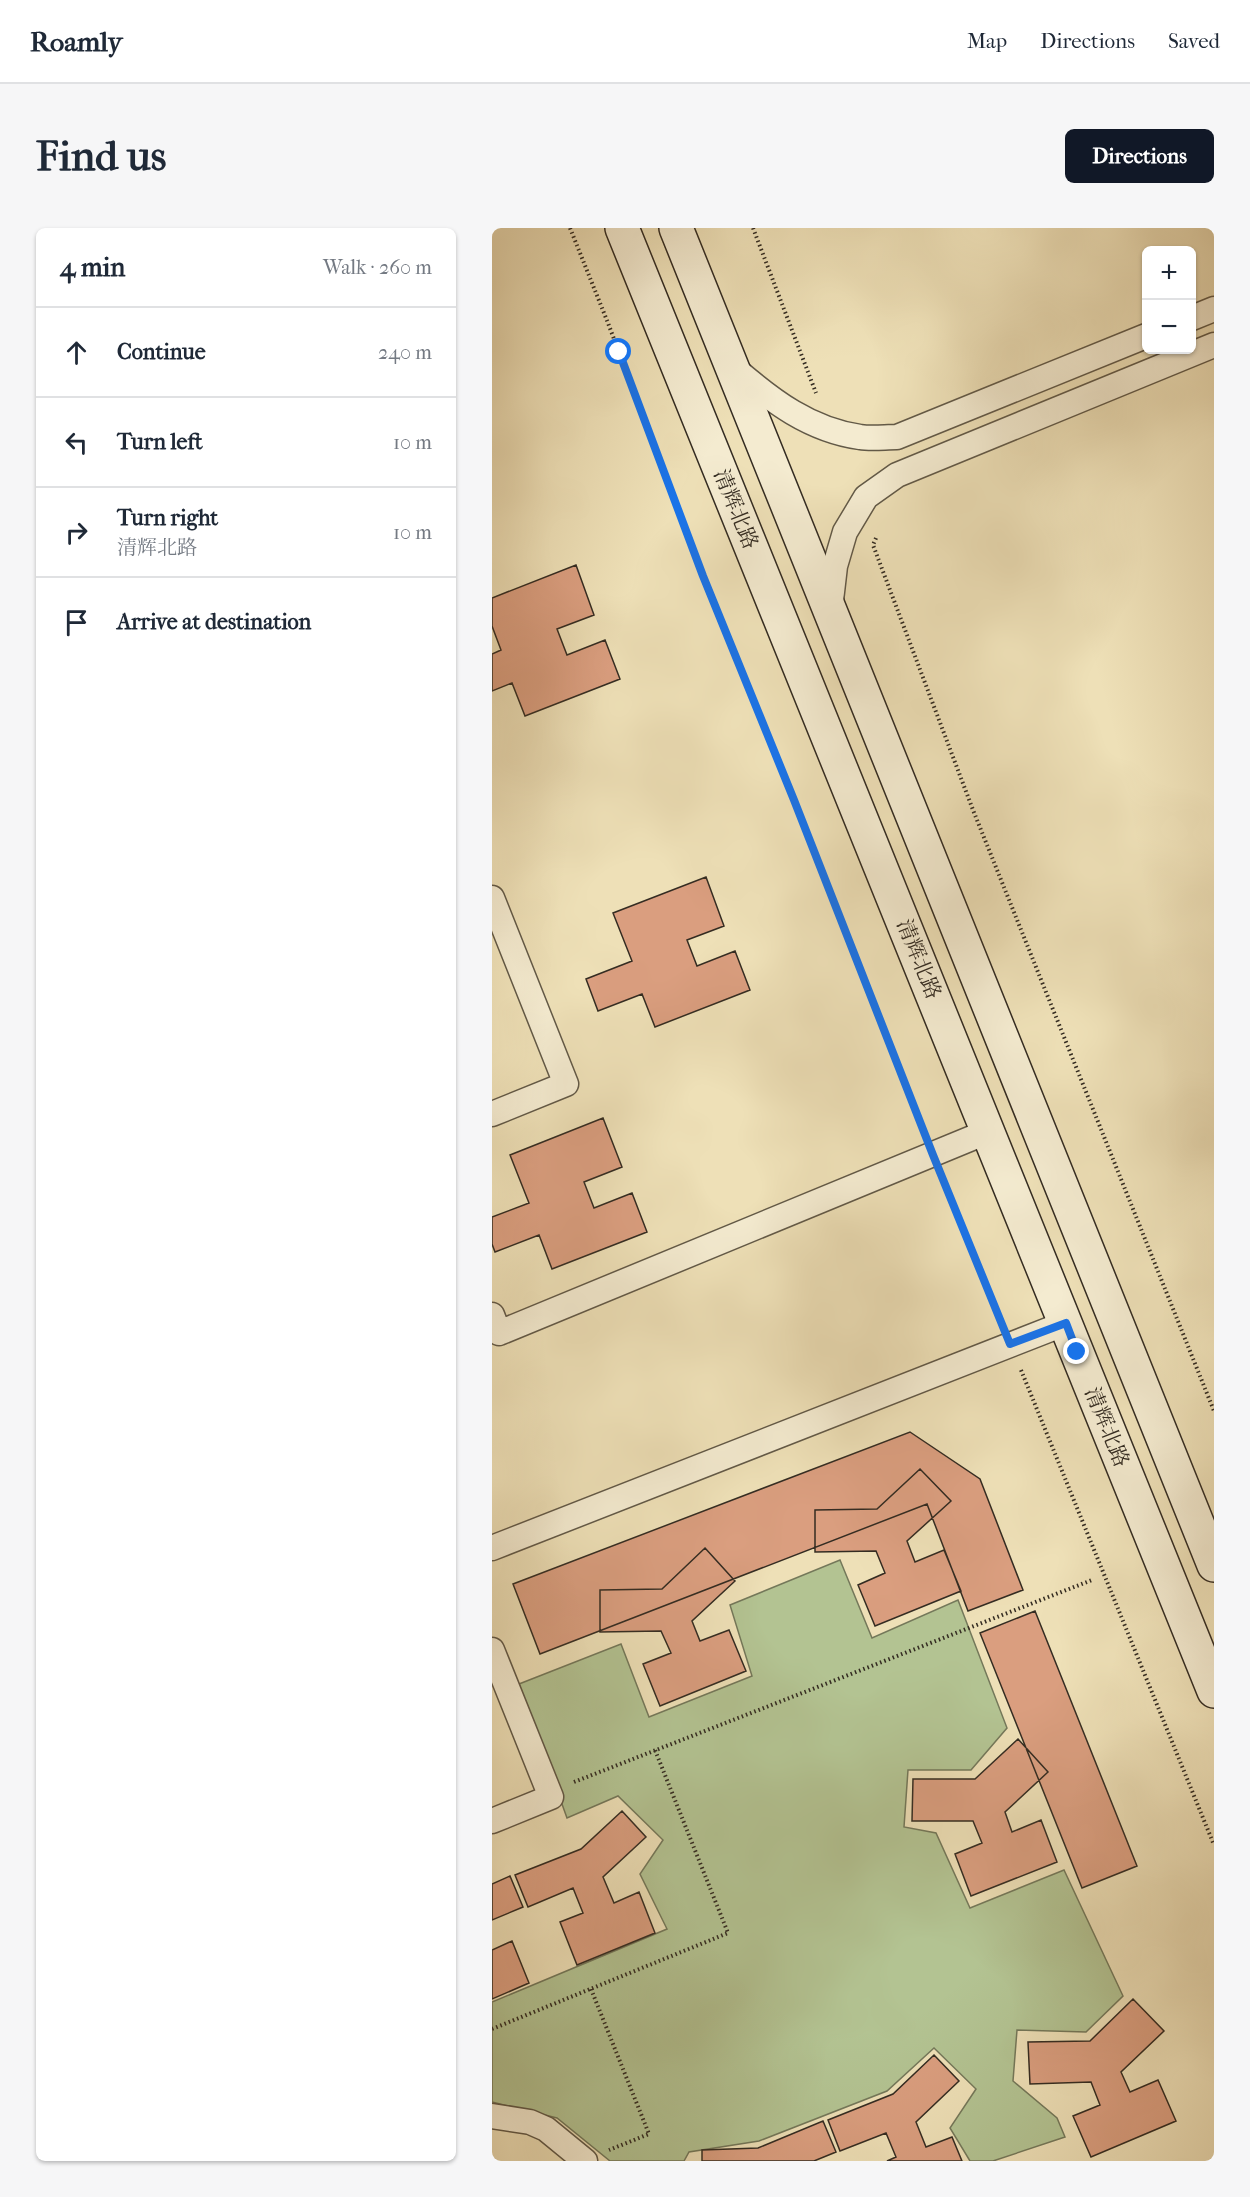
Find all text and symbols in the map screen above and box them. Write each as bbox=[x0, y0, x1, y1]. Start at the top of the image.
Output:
text: Roamly bbox=[30, 25, 122, 58]
text: Map bbox=[967, 29, 1007, 53]
text: Directions bbox=[1040, 29, 1135, 53]
text: Saved bbox=[1168, 29, 1220, 53]
button: Directions bbox=[1065, 129, 1214, 183]
text: Find us bbox=[36, 132, 166, 181]
map controls bbox=[1142, 246, 1196, 354]
button: + bbox=[1142, 246, 1196, 300]
text: 4 min bbox=[60, 252, 125, 283]
text: Walk · 260 m bbox=[323, 256, 432, 279]
button: − bbox=[1142, 300, 1196, 354]
icon: ahead bbox=[60, 336, 93, 369]
route start bbox=[605, 338, 631, 364]
text: Continue bbox=[117, 339, 206, 365]
text: 240 m bbox=[378, 341, 432, 364]
icon: left bbox=[60, 426, 93, 459]
text: Turn left bbox=[117, 429, 203, 455]
text: 10 m bbox=[393, 431, 432, 454]
street label: 清辉北路 bbox=[709, 466, 763, 552]
text: Turn right bbox=[117, 505, 218, 531]
icon: right bbox=[60, 516, 93, 549]
text: 10 m bbox=[393, 521, 432, 544]
text: 清辉北路 bbox=[117, 536, 197, 559]
icon: arrive bbox=[60, 606, 93, 639]
text: Arrive at destination bbox=[117, 609, 311, 635]
street label: 清辉北路 bbox=[892, 916, 946, 1002]
route end bbox=[1063, 1338, 1089, 1364]
street label: 清辉北路 bbox=[1080, 1384, 1134, 1470]

